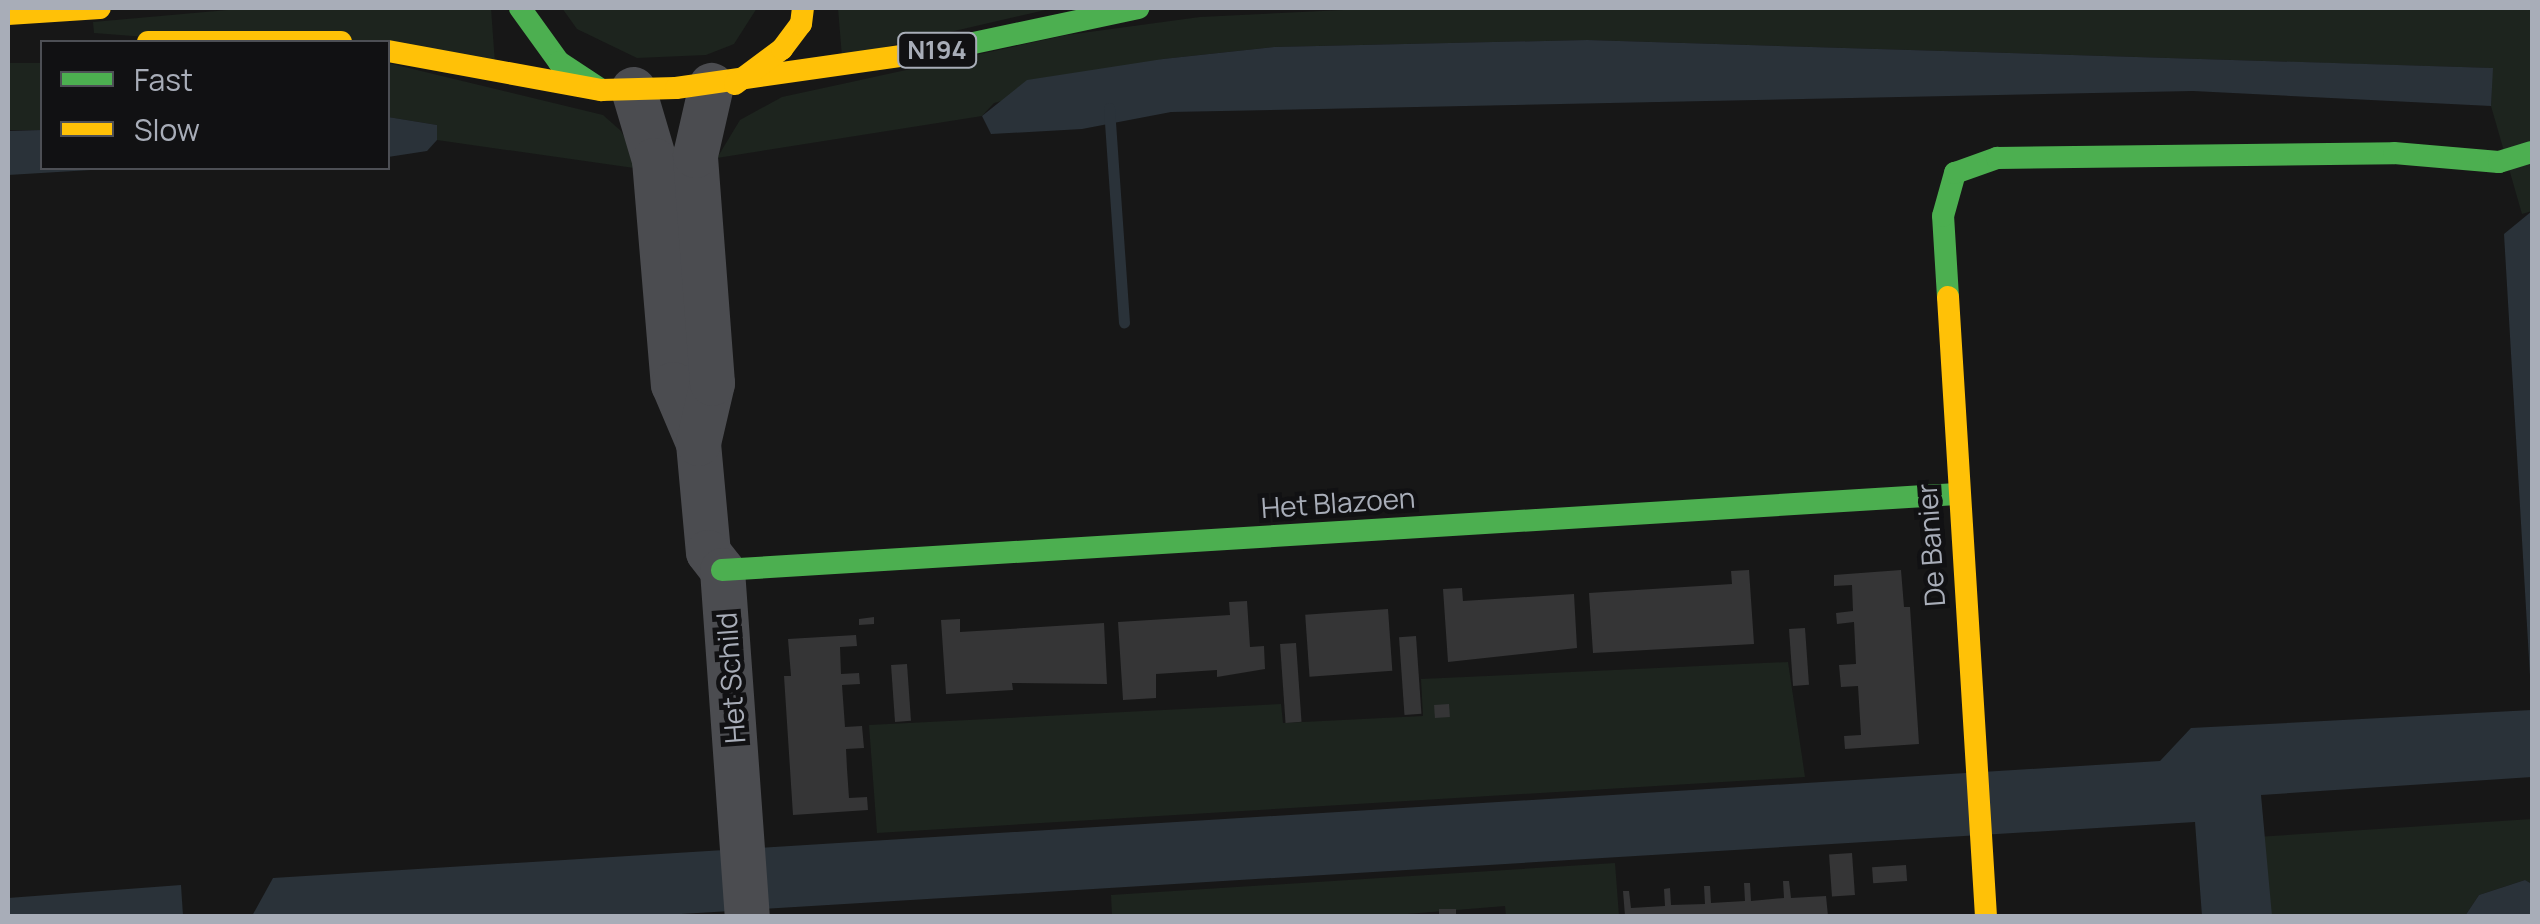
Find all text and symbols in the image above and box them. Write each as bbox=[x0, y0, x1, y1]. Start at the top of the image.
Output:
road number: N194 bbox=[897, 30, 977, 70]
legend bbox=[40, 40, 390, 170]
text: Fast bbox=[134, 59, 193, 100]
text: Slow bbox=[134, 109, 200, 150]
street label: Het Blazoen bbox=[1260, 480, 1416, 524]
street label: De Banier bbox=[1909, 482, 1951, 608]
street label: Het Schild bbox=[709, 611, 751, 745]

